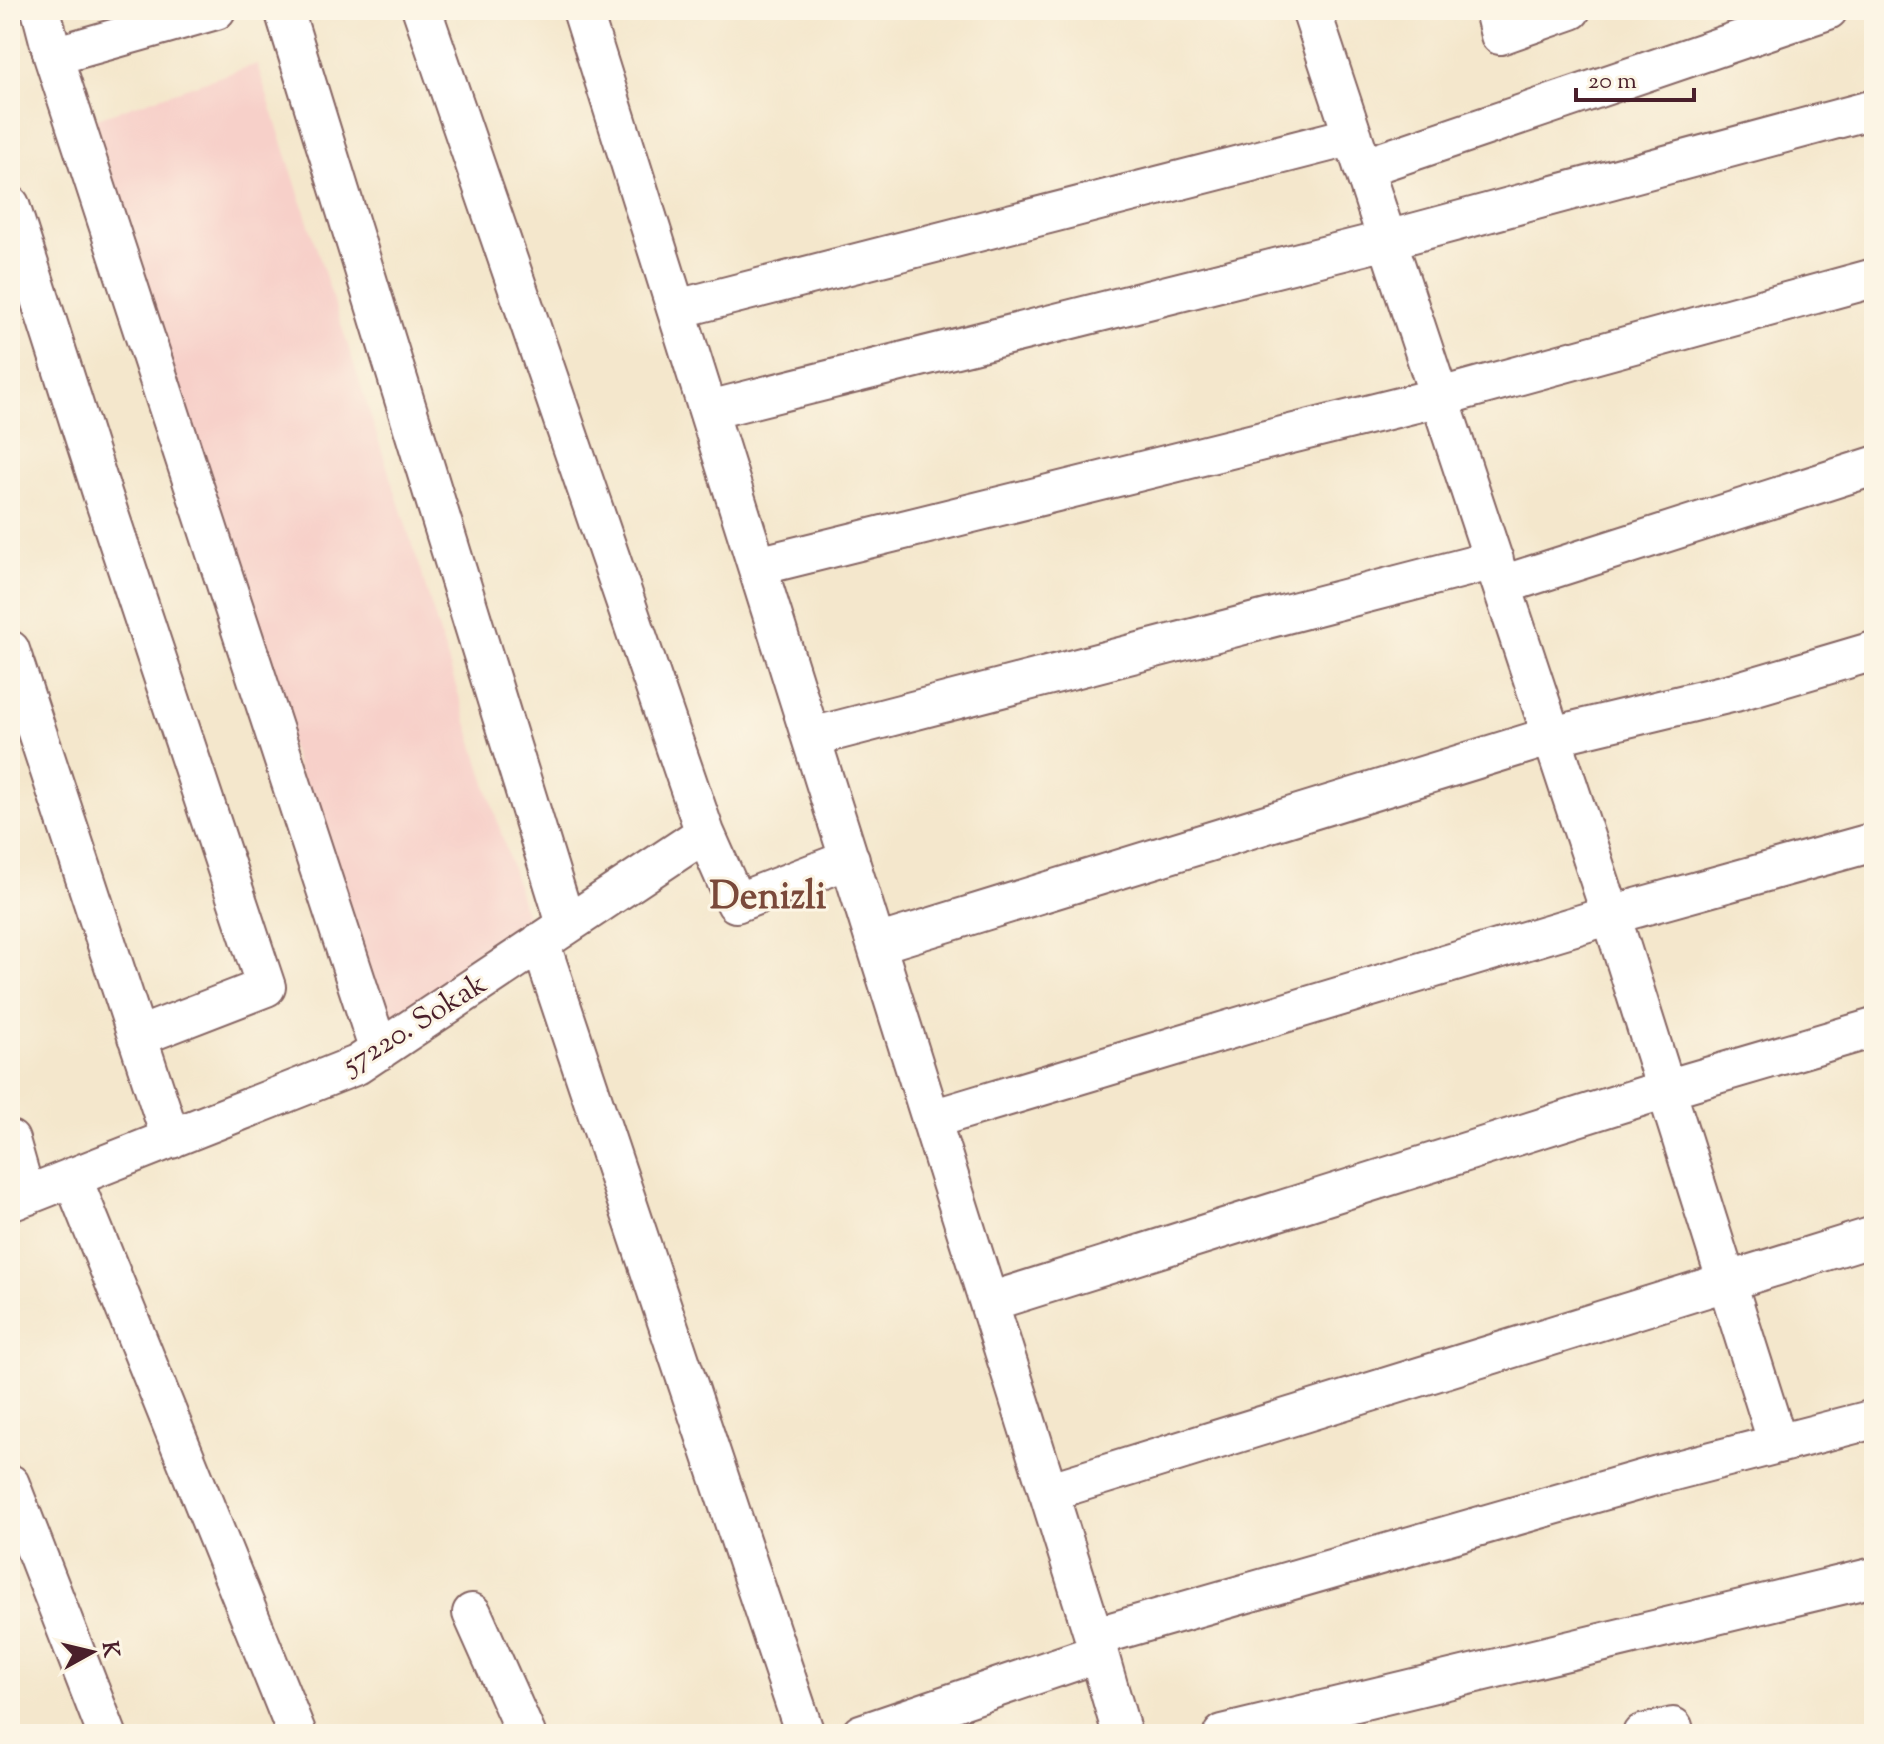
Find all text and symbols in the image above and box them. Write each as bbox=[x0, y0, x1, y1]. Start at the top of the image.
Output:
scale bar bbox=[1576, 52, 1694, 102]
text: 20 m bbox=[1588, 65, 1637, 99]
district label: Denizli bbox=[710, 872, 827, 926]
street label: 57220. Sokak bbox=[333, 964, 496, 1088]
north arrow bbox=[52, 1612, 132, 1692]
text: K bbox=[92, 1640, 126, 1660]

